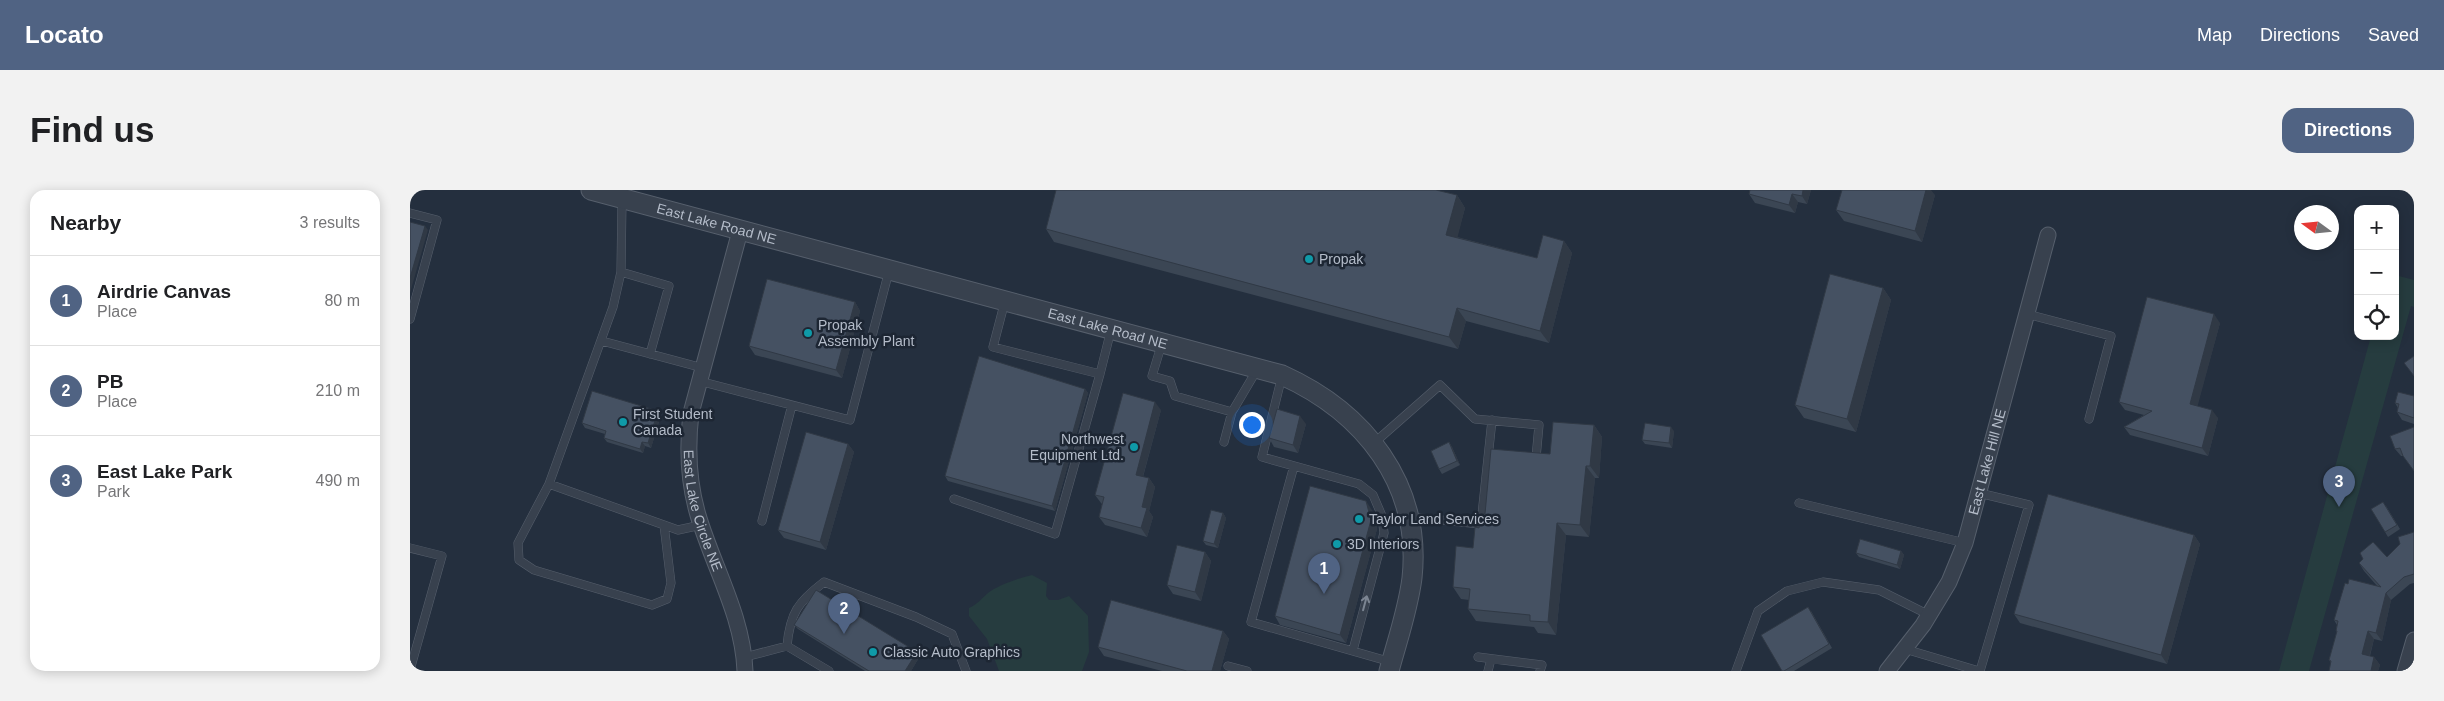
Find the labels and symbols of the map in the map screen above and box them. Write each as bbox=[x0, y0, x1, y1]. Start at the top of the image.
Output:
street label: East Lake Road NE bbox=[655, 200, 778, 247]
north arrow bbox=[2294, 205, 2339, 250]
place label: Propak bbox=[1319, 251, 1364, 267]
marker: Propak bbox=[1303, 253, 1315, 265]
street label: East Lake Road NE bbox=[1046, 305, 1169, 352]
place label: Propak Assembly Plant bbox=[818, 317, 915, 349]
marker: Propak Assembly Plant bbox=[802, 327, 814, 339]
place label: First Student Canada bbox=[633, 406, 712, 438]
street label: East Lake Hill NE bbox=[1965, 407, 2009, 516]
your location bbox=[1239, 412, 1265, 438]
marker: First Student Canada bbox=[617, 416, 629, 428]
place label: Northwest Equipment Ltd. bbox=[1030, 431, 1124, 463]
marker: Northwest Equipment Ltd. bbox=[1128, 441, 1140, 453]
street label: East Lake Circle NE bbox=[681, 450, 726, 574]
pin: 3 bbox=[2323, 466, 2355, 507]
place label: Taylor Land Services bbox=[1369, 511, 1499, 527]
marker: Taylor Land Services bbox=[1353, 513, 1365, 525]
place label: 3D Interiors bbox=[1347, 536, 1419, 552]
marker: 3D Interiors bbox=[1331, 538, 1343, 550]
pin: 1 bbox=[1308, 553, 1340, 594]
pin: 2 bbox=[828, 593, 860, 634]
one-way arrow bbox=[1361, 595, 1370, 611]
place label: Classic Auto Graphics bbox=[883, 644, 1020, 660]
marker: Classic Auto Graphics bbox=[867, 646, 879, 658]

